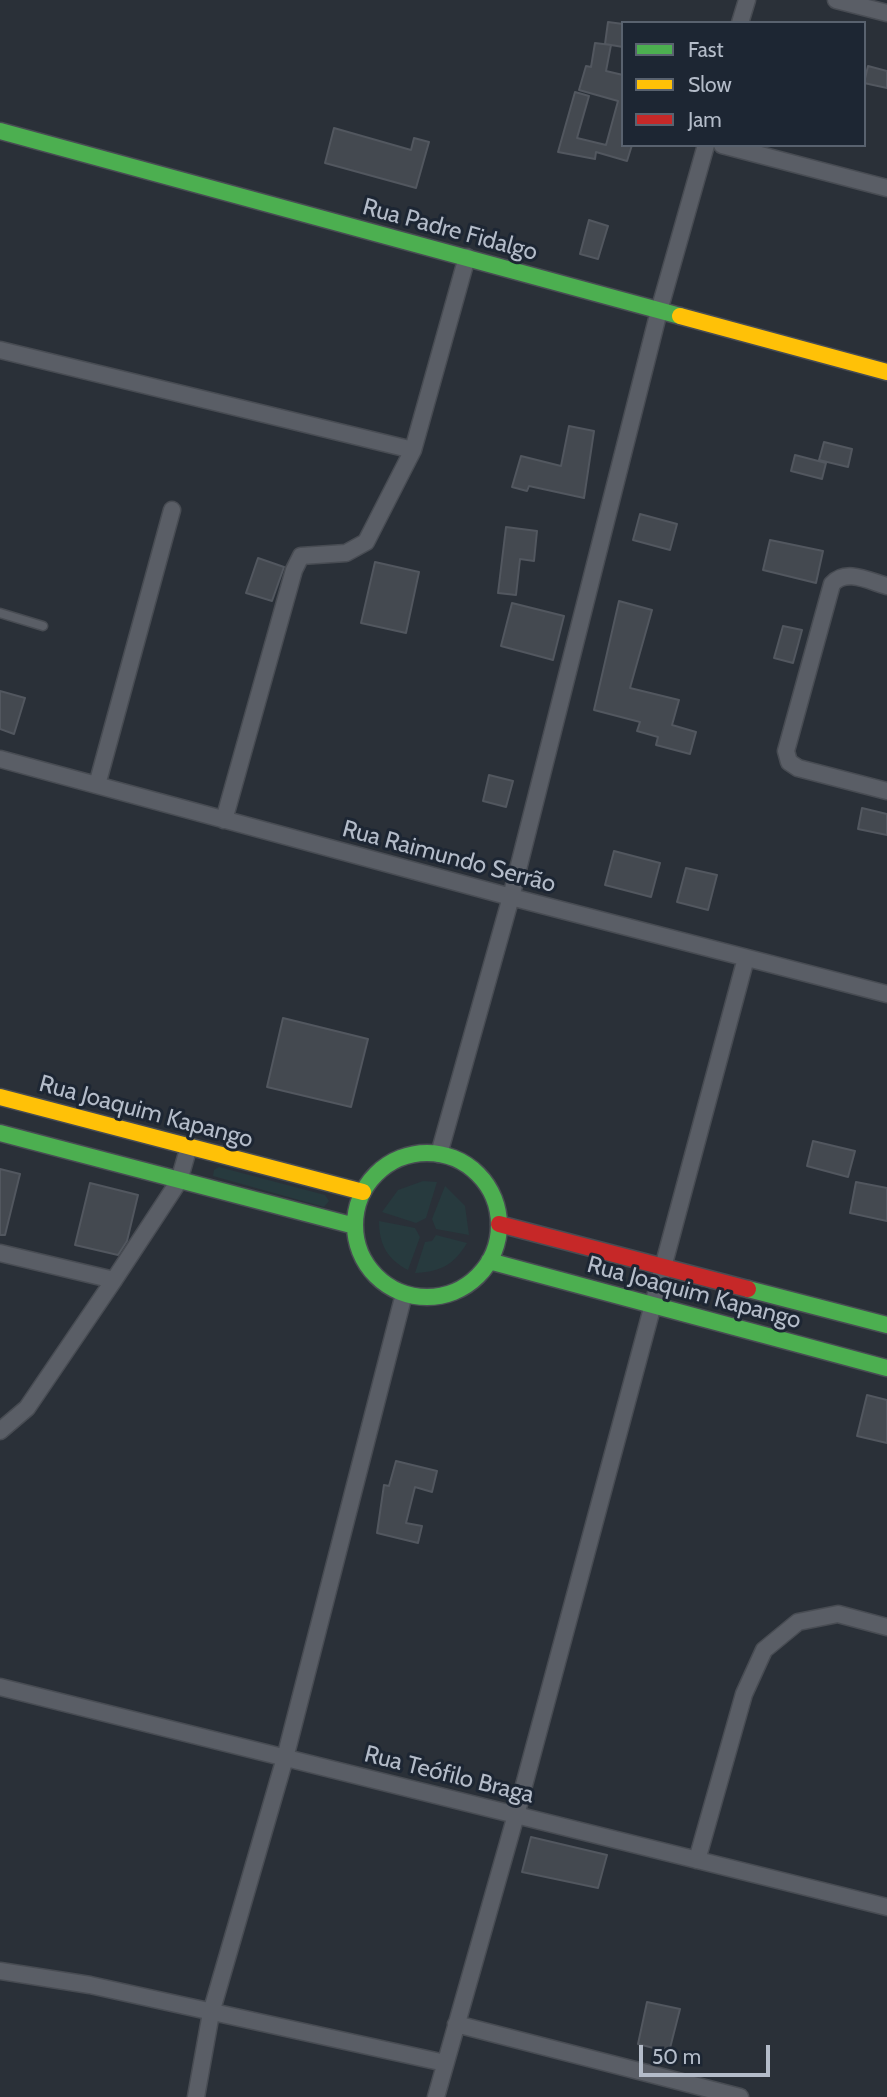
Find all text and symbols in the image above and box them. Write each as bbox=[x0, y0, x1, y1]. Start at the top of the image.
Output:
legend bbox=[621, 21, 866, 147]
text: Fast bbox=[688, 37, 724, 62]
text: Slow bbox=[688, 72, 732, 97]
text: Jam bbox=[688, 107, 722, 132]
street label: Rua Padre Fidalgo bbox=[359, 193, 541, 267]
street label: Rua Raimundo Serrão bbox=[339, 815, 559, 899]
street label: Rua Joaquim Kapango bbox=[36, 1070, 256, 1154]
street label: Rua Joaquim Kapango bbox=[584, 1251, 804, 1335]
street label: Rua Teófilo Braga bbox=[361, 1740, 537, 1810]
scale bar bbox=[642, 2030, 773, 2074]
text: 50 m bbox=[652, 2044, 701, 2069]

